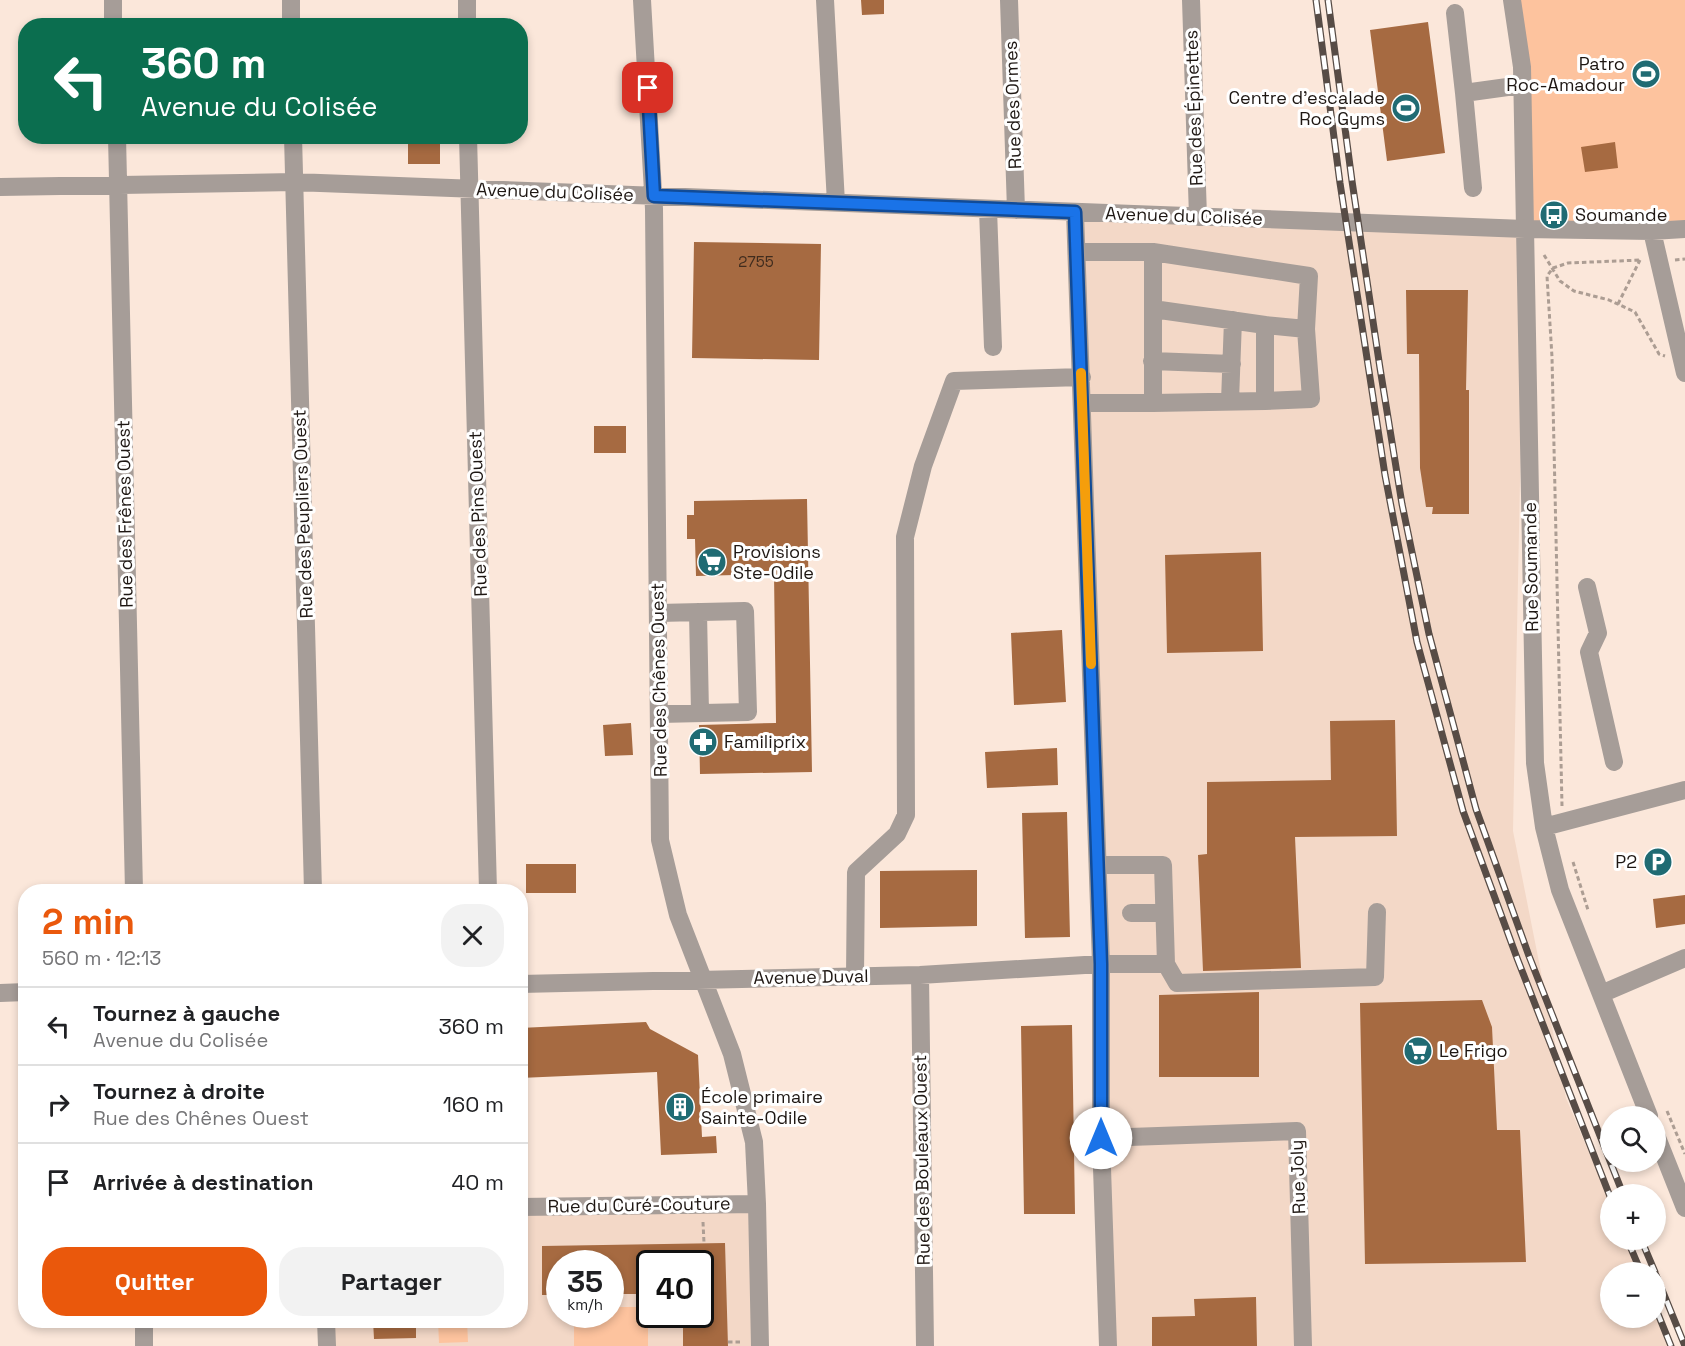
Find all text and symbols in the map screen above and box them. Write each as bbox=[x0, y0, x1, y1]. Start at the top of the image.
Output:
street label: Rue des Épinettes bbox=[1179, 30, 1208, 186]
text: 360 m bbox=[141, 37, 266, 90]
street label: Rue des Ormes bbox=[999, 40, 1026, 170]
icon: left bbox=[42, 42, 120, 120]
place label: Patro Roc-Amadour bbox=[1506, 52, 1625, 96]
sports icon: Patro Roc-Amadour bbox=[1630, 58, 1662, 90]
pin bbox=[622, 62, 673, 113]
icon: arrive bbox=[631, 71, 664, 104]
place label: Centre d'escalade Roc Gyms bbox=[1228, 86, 1385, 130]
text: Avenue du Colisée bbox=[141, 89, 378, 124]
sports icon: Centre d'escalade Roc Gyms bbox=[1390, 92, 1422, 124]
street label: Avenue du Colisée bbox=[476, 177, 634, 206]
bus stop icon: Soumande bbox=[1538, 199, 1570, 231]
street label: Avenue du Colisée bbox=[1105, 201, 1263, 230]
place label: Soumande bbox=[1575, 203, 1667, 226]
house number: 2755 bbox=[738, 252, 774, 271]
street label: Rue des Peupliers Ouest bbox=[287, 409, 318, 619]
street label: Rue des Frênes Ouest bbox=[111, 420, 138, 608]
street label: Rue des Pins Ouest bbox=[463, 431, 492, 597]
street label: Rue Soumande bbox=[1518, 502, 1543, 632]
place label: Provisions Ste-Odile bbox=[733, 540, 821, 584]
supermarket icon: Provisions Ste-Odile bbox=[696, 546, 728, 578]
street label: Rue des Chênes Ouest bbox=[645, 583, 672, 777]
pharmacy icon: Familiprix bbox=[687, 726, 719, 758]
place label: Familiprix bbox=[724, 730, 806, 753]
parking icon: P2 bbox=[1642, 846, 1674, 878]
place label: P2 bbox=[1615, 850, 1637, 873]
text: 2 min bbox=[42, 899, 135, 945]
button: close bbox=[441, 904, 504, 967]
text: 560 m · 12:13 bbox=[42, 945, 161, 971]
street label: Avenue Duval bbox=[753, 964, 869, 989]
text: Tournez à gauche bbox=[93, 999, 280, 1027]
icon: left bbox=[42, 1010, 75, 1043]
text: 360 m bbox=[439, 1012, 504, 1040]
text: Avenue du Colisée bbox=[93, 1027, 268, 1053]
supermarket icon: Le Frigo bbox=[1402, 1035, 1434, 1067]
place label: Le Frigo bbox=[1439, 1039, 1508, 1062]
street label: Rue des Bouleaux Ouest bbox=[908, 1054, 935, 1266]
text: Tournez à droite bbox=[93, 1077, 265, 1105]
place label: École primaire Sainte-Odile bbox=[701, 1085, 823, 1129]
icon: right bbox=[42, 1088, 75, 1121]
text: 160 m bbox=[443, 1090, 504, 1118]
building icon: École primaire Sainte-Odile bbox=[664, 1091, 696, 1123]
text: Rue des Chênes Ouest bbox=[93, 1105, 309, 1131]
position arrow bbox=[1069, 1106, 1133, 1170]
map controls bbox=[1600, 1106, 1666, 1328]
button: search bbox=[1600, 1106, 1666, 1172]
street label: Rue Joly bbox=[1285, 1139, 1310, 1215]
icon: arrive bbox=[42, 1166, 75, 1199]
text: Arrivée à destination bbox=[93, 1168, 314, 1196]
text: 40 m bbox=[452, 1168, 504, 1196]
button: + bbox=[1600, 1184, 1666, 1250]
street label: Rue du Curé-Couture bbox=[547, 1191, 731, 1218]
button: Quitter bbox=[42, 1247, 267, 1316]
button: Partager bbox=[279, 1247, 504, 1316]
speed limit sign: 40 bbox=[636, 1250, 714, 1328]
text: 35 bbox=[567, 1262, 603, 1301]
button: − bbox=[1600, 1262, 1666, 1328]
text: km/h bbox=[567, 1295, 603, 1314]

